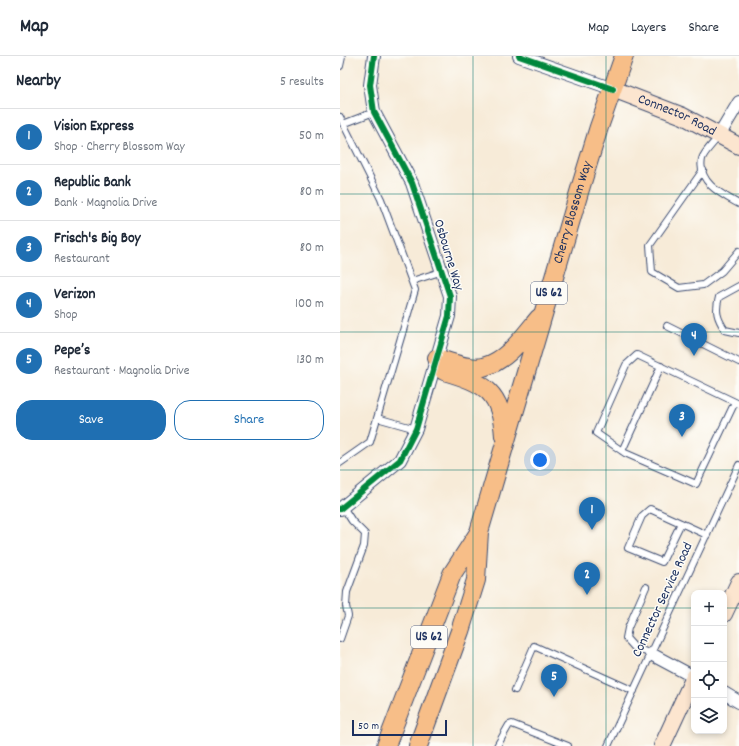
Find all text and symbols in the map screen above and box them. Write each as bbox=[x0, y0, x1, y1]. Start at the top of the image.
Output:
text: Map bbox=[20, 14, 49, 41]
text: Map bbox=[588, 18, 609, 38]
text: Layers bbox=[631, 18, 666, 38]
text: Share bbox=[688, 18, 719, 38]
text: Nearby bbox=[16, 70, 60, 94]
text: 5 results bbox=[280, 73, 324, 92]
street label: Connector Road bbox=[635, 89, 719, 142]
text: Vision Express bbox=[54, 116, 134, 138]
text: 1 bbox=[28, 127, 30, 146]
text: 50 m bbox=[299, 127, 324, 146]
text: Shop · Cherry Blossom Way bbox=[54, 138, 185, 157]
street label: Cherry Blossom Way bbox=[548, 158, 598, 266]
text: Republic Bank bbox=[54, 172, 131, 194]
text: 2 bbox=[26, 183, 32, 202]
text: 80 m bbox=[300, 183, 324, 202]
text: Bank · Magnolia Drive bbox=[54, 194, 157, 213]
street label: Osbourne Way bbox=[428, 217, 468, 293]
text: Frisch's Big Boy bbox=[54, 228, 141, 250]
text: 3 bbox=[26, 239, 32, 258]
text: 80 m bbox=[300, 239, 324, 258]
text: Restaurant bbox=[54, 250, 110, 269]
road number: US 62 bbox=[531, 282, 567, 304]
text: Verizon bbox=[54, 284, 95, 306]
text: 4 bbox=[26, 295, 32, 314]
text: 100 m bbox=[295, 295, 324, 314]
text: Shop bbox=[54, 306, 77, 325]
pin: 4 bbox=[681, 323, 707, 356]
text: Pepe’s bbox=[54, 340, 90, 362]
text: 5 bbox=[26, 351, 32, 370]
text: 130 m bbox=[296, 351, 324, 370]
text: Restaurant · Magnolia Drive bbox=[54, 362, 189, 381]
button: Save bbox=[16, 400, 166, 440]
button: Share bbox=[174, 400, 324, 440]
pin: 3 bbox=[669, 404, 695, 437]
your location bbox=[530, 450, 550, 470]
pin: 1 bbox=[579, 497, 605, 530]
street label: Connector Service Road bbox=[628, 539, 698, 661]
pin: 2 bbox=[574, 562, 600, 595]
map controls bbox=[691, 590, 727, 734]
button: + bbox=[691, 590, 727, 626]
road number: US 62 bbox=[411, 626, 447, 648]
button: − bbox=[691, 626, 727, 662]
button: locate bbox=[691, 662, 727, 698]
pin: 5 bbox=[541, 664, 567, 697]
button: layers bbox=[691, 698, 727, 734]
scale bar bbox=[352, 718, 447, 737]
text: 50 m bbox=[358, 719, 379, 735]

